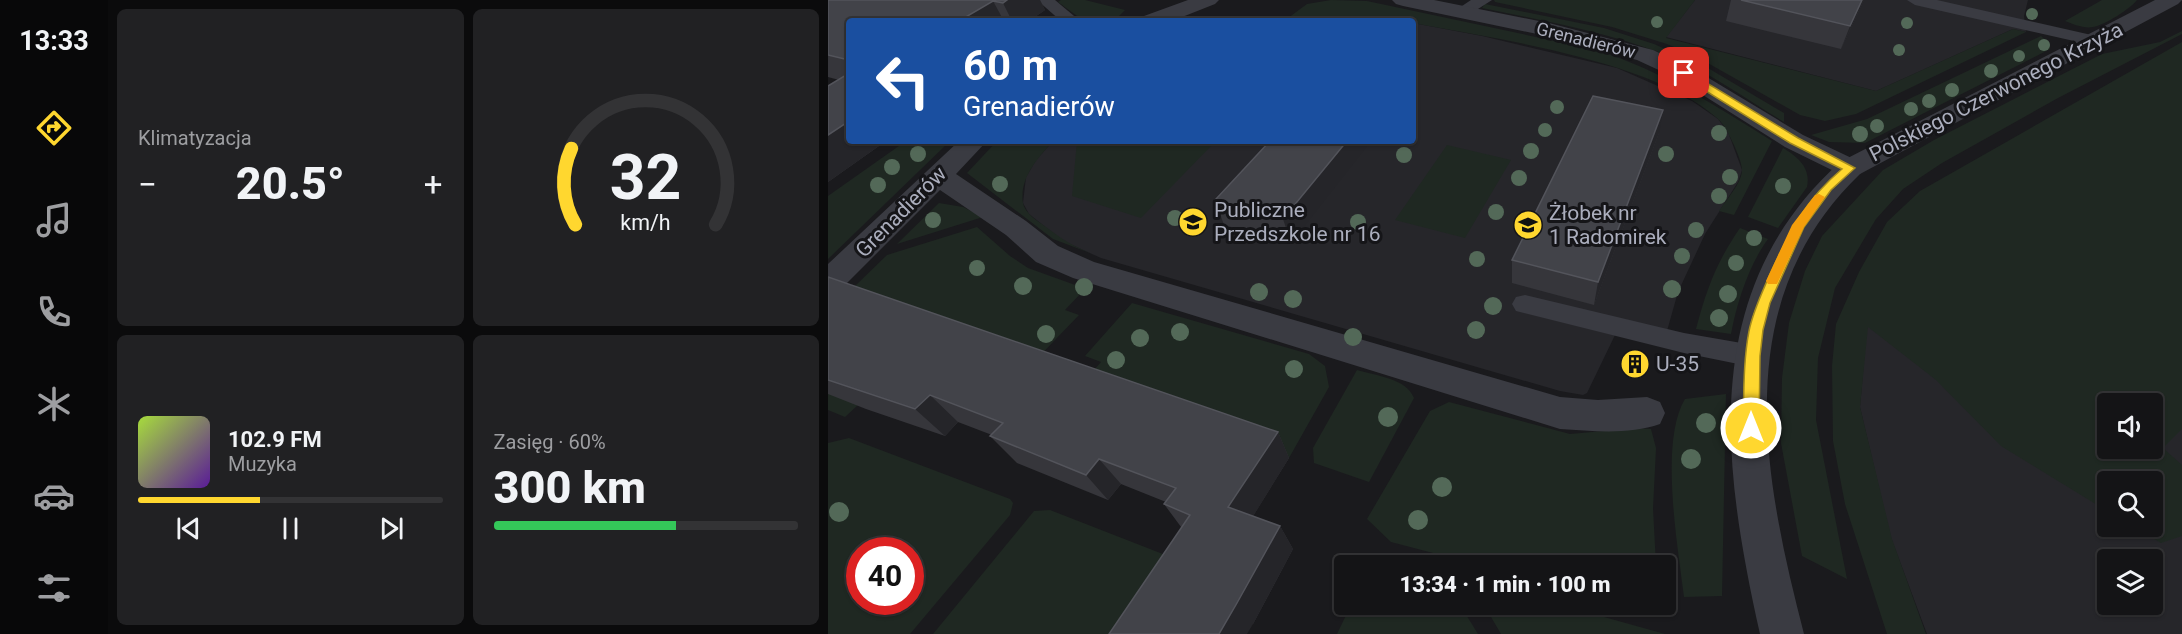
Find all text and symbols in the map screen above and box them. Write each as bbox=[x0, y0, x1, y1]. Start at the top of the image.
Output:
street label: Polskiego Czerwonego Krzyża bbox=[1865, 17, 2127, 167]
street label: Grenadierów bbox=[1534, 18, 1638, 63]
text: 13:33 bbox=[19, 25, 89, 57]
text: 60 m bbox=[963, 41, 1058, 90]
icon: left bbox=[864, 42, 942, 120]
pin bbox=[1658, 47, 1709, 98]
icon: arrive bbox=[1667, 56, 1700, 89]
text: Grenadierów bbox=[963, 91, 1115, 123]
icon: directions bbox=[33, 107, 75, 149]
text: Klimatyzacja bbox=[138, 126, 252, 150]
text: 32 bbox=[610, 141, 682, 214]
text: 20.5° bbox=[236, 157, 345, 210]
street label: Grenadierów bbox=[851, 162, 951, 262]
text: − bbox=[138, 165, 157, 204]
text: + bbox=[424, 165, 442, 204]
place label: Publiczne Przedszkole nr 16 bbox=[1214, 198, 1380, 246]
icon: music bbox=[33, 199, 75, 241]
place label: Żłobek nr 1 Radomirek bbox=[1549, 201, 1667, 249]
school or university icon: Publiczne Przedszkole nr 16 bbox=[1177, 206, 1209, 238]
school or university icon: Żłobek nr 1 Radomirek bbox=[1512, 209, 1544, 241]
text: km/h bbox=[621, 210, 671, 235]
icon: phone bbox=[33, 291, 75, 333]
building icon: U-35 bbox=[1619, 348, 1651, 380]
place label: U-35 bbox=[1656, 352, 1699, 376]
icon: climate bbox=[33, 383, 75, 425]
map controls bbox=[2097, 393, 2163, 615]
button: sound bbox=[2097, 393, 2163, 459]
position arrow bbox=[1719, 396, 1783, 460]
text: 102.9 FM bbox=[228, 427, 322, 452]
text: Zasięg · 60% bbox=[494, 430, 606, 454]
text: Muzyka bbox=[228, 452, 297, 476]
text: 300 km bbox=[494, 461, 646, 514]
button: search bbox=[2097, 471, 2163, 537]
icon: car bbox=[33, 475, 75, 517]
icon: previous bbox=[172, 512, 205, 545]
icon: pause bbox=[274, 512, 307, 545]
icon: next bbox=[375, 512, 408, 545]
speed limit sign: 40 bbox=[846, 537, 924, 615]
button: layers bbox=[2097, 549, 2163, 615]
icon: filters bbox=[33, 567, 75, 609]
text: 13:34 · 1 min · 100 m bbox=[1400, 572, 1610, 597]

